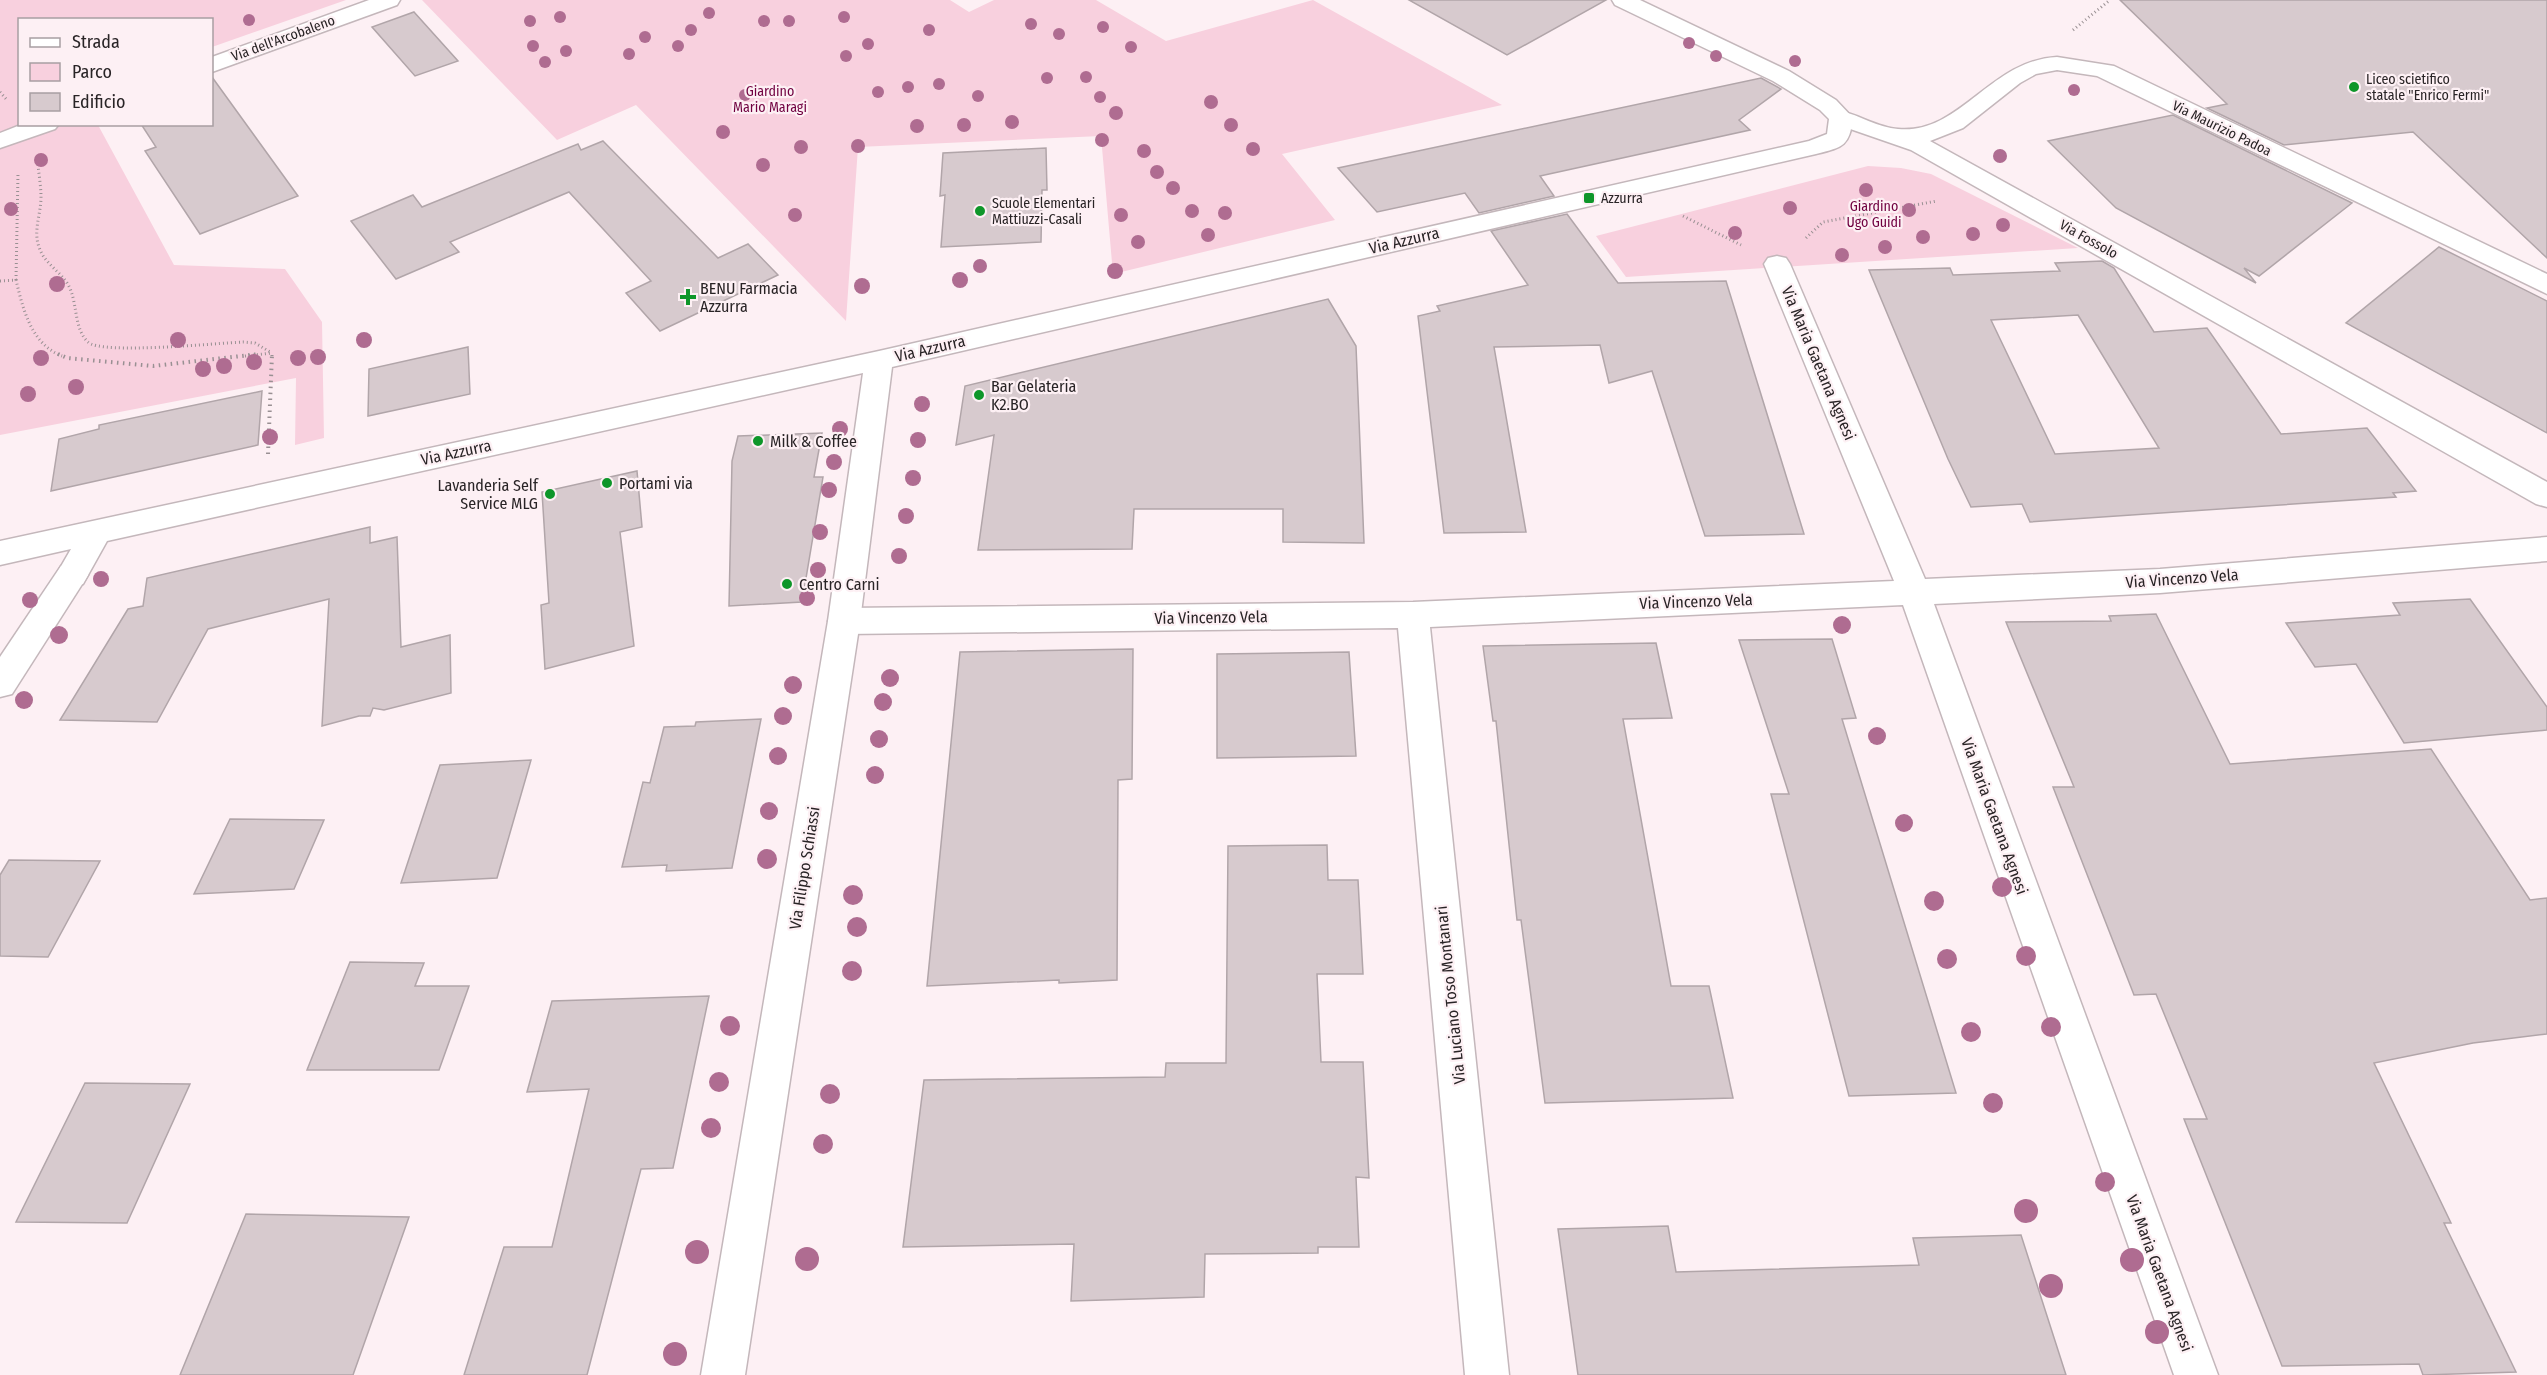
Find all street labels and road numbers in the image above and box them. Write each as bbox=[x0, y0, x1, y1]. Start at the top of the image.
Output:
street label: Via dell'Arcobaleno bbox=[229, 12, 337, 65]
street label: Via Maurizio Padoa bbox=[2169, 97, 2274, 160]
street label: Via Fossolo bbox=[2057, 216, 2121, 262]
street label: Via Azzurra bbox=[1367, 223, 1441, 258]
street label: Via Maria Gaetana Agnesi bbox=[1778, 283, 1860, 443]
street label: Via Azzurra bbox=[893, 331, 967, 366]
street label: Via Azzurra bbox=[419, 436, 493, 469]
street label: Via Vincenzo Vela bbox=[2125, 565, 2239, 592]
street label: Via Vincenzo Vela bbox=[1639, 590, 1753, 613]
street label: Via Vincenzo Vela bbox=[1154, 607, 1268, 628]
street label: Via Maria Gaetana Agnesi bbox=[1957, 735, 2032, 897]
street label: Via Filippo Schiassi bbox=[785, 805, 824, 931]
street label: Via Luciano Toso Montanari bbox=[1432, 905, 1469, 1085]
street label: Via Maria Gaetana Agnesi bbox=[2122, 1192, 2197, 1354]

